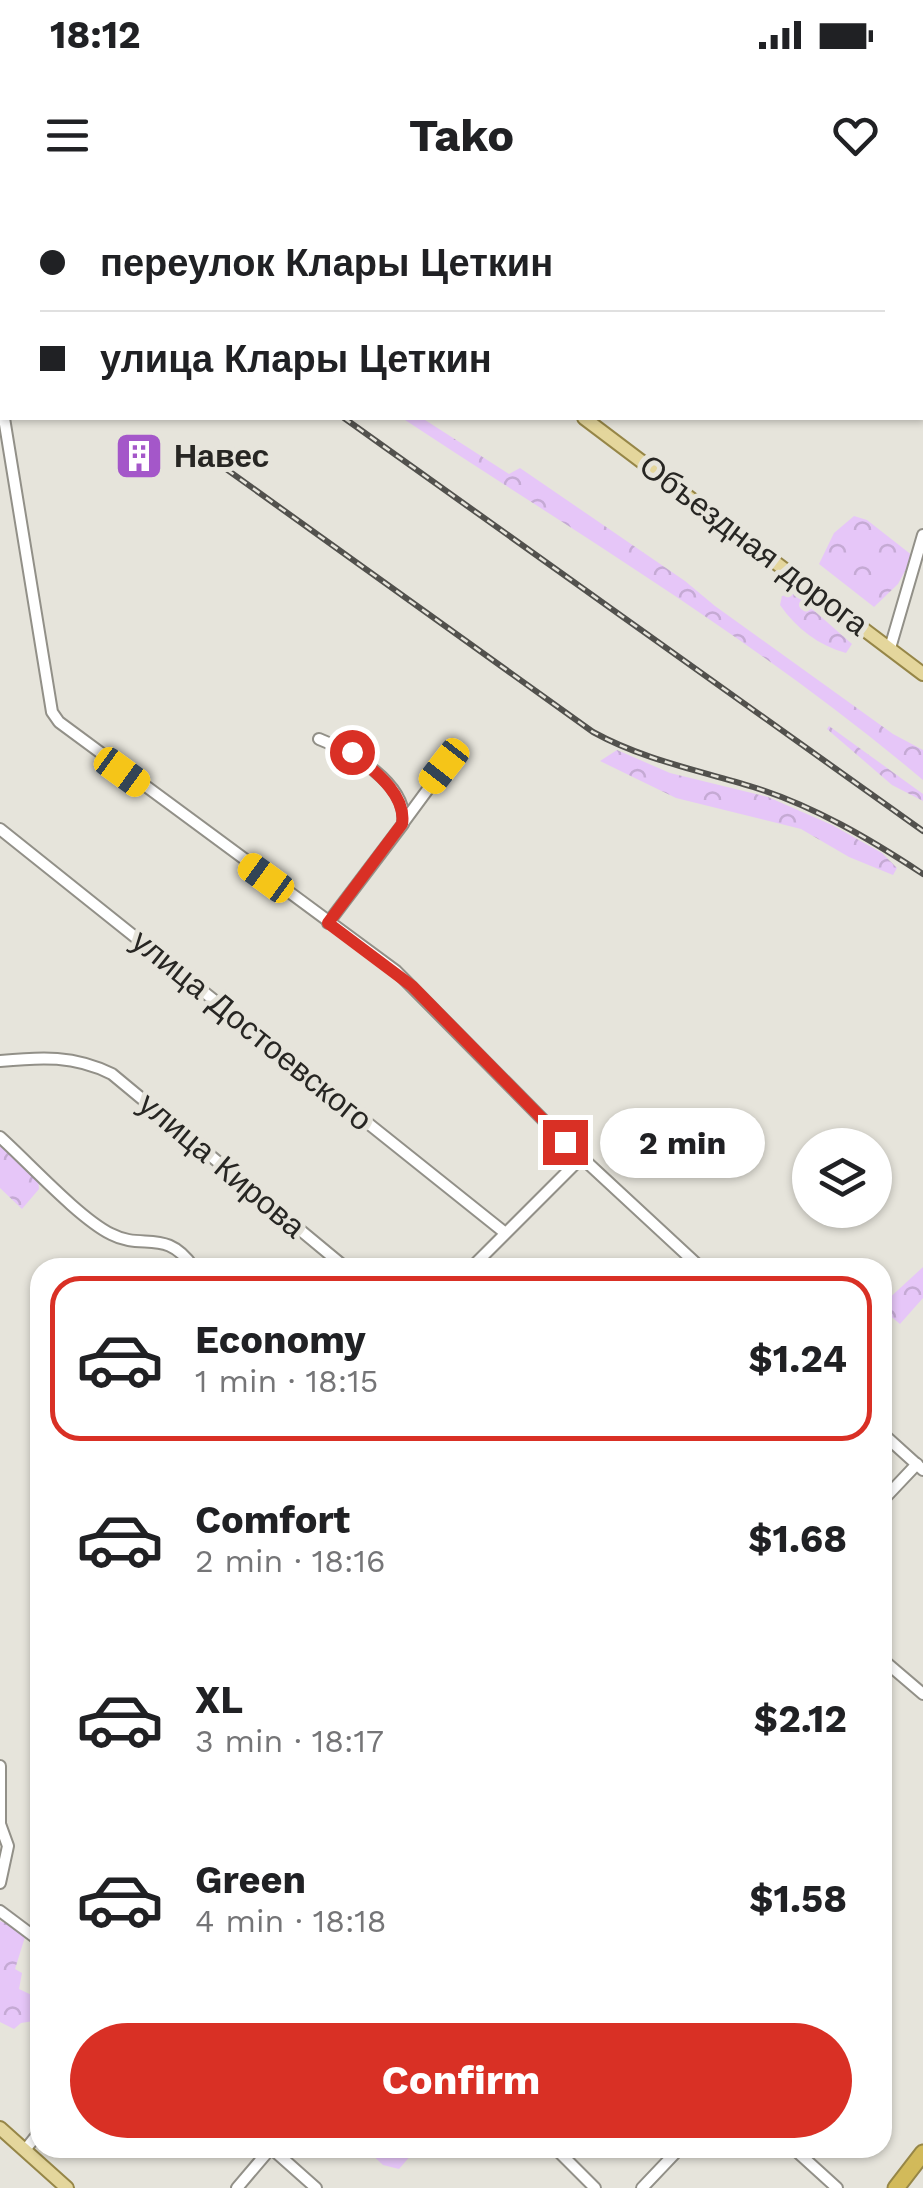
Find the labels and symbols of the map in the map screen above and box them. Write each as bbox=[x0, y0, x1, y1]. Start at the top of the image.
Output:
building icon: Навес bbox=[113, 430, 165, 482]
place label: Навес bbox=[174, 437, 269, 475]
street label: Объездная дорога bbox=[632, 447, 876, 643]
route start bbox=[330, 730, 375, 775]
car bbox=[414, 733, 474, 799]
car bbox=[89, 742, 155, 802]
car bbox=[233, 848, 299, 908]
street label: улица Достоевского bbox=[124, 921, 380, 1139]
street label: улица Кирова bbox=[131, 1084, 313, 1246]
callout: 2 min bbox=[600, 1107, 765, 1177]
route end bbox=[543, 1120, 588, 1165]

